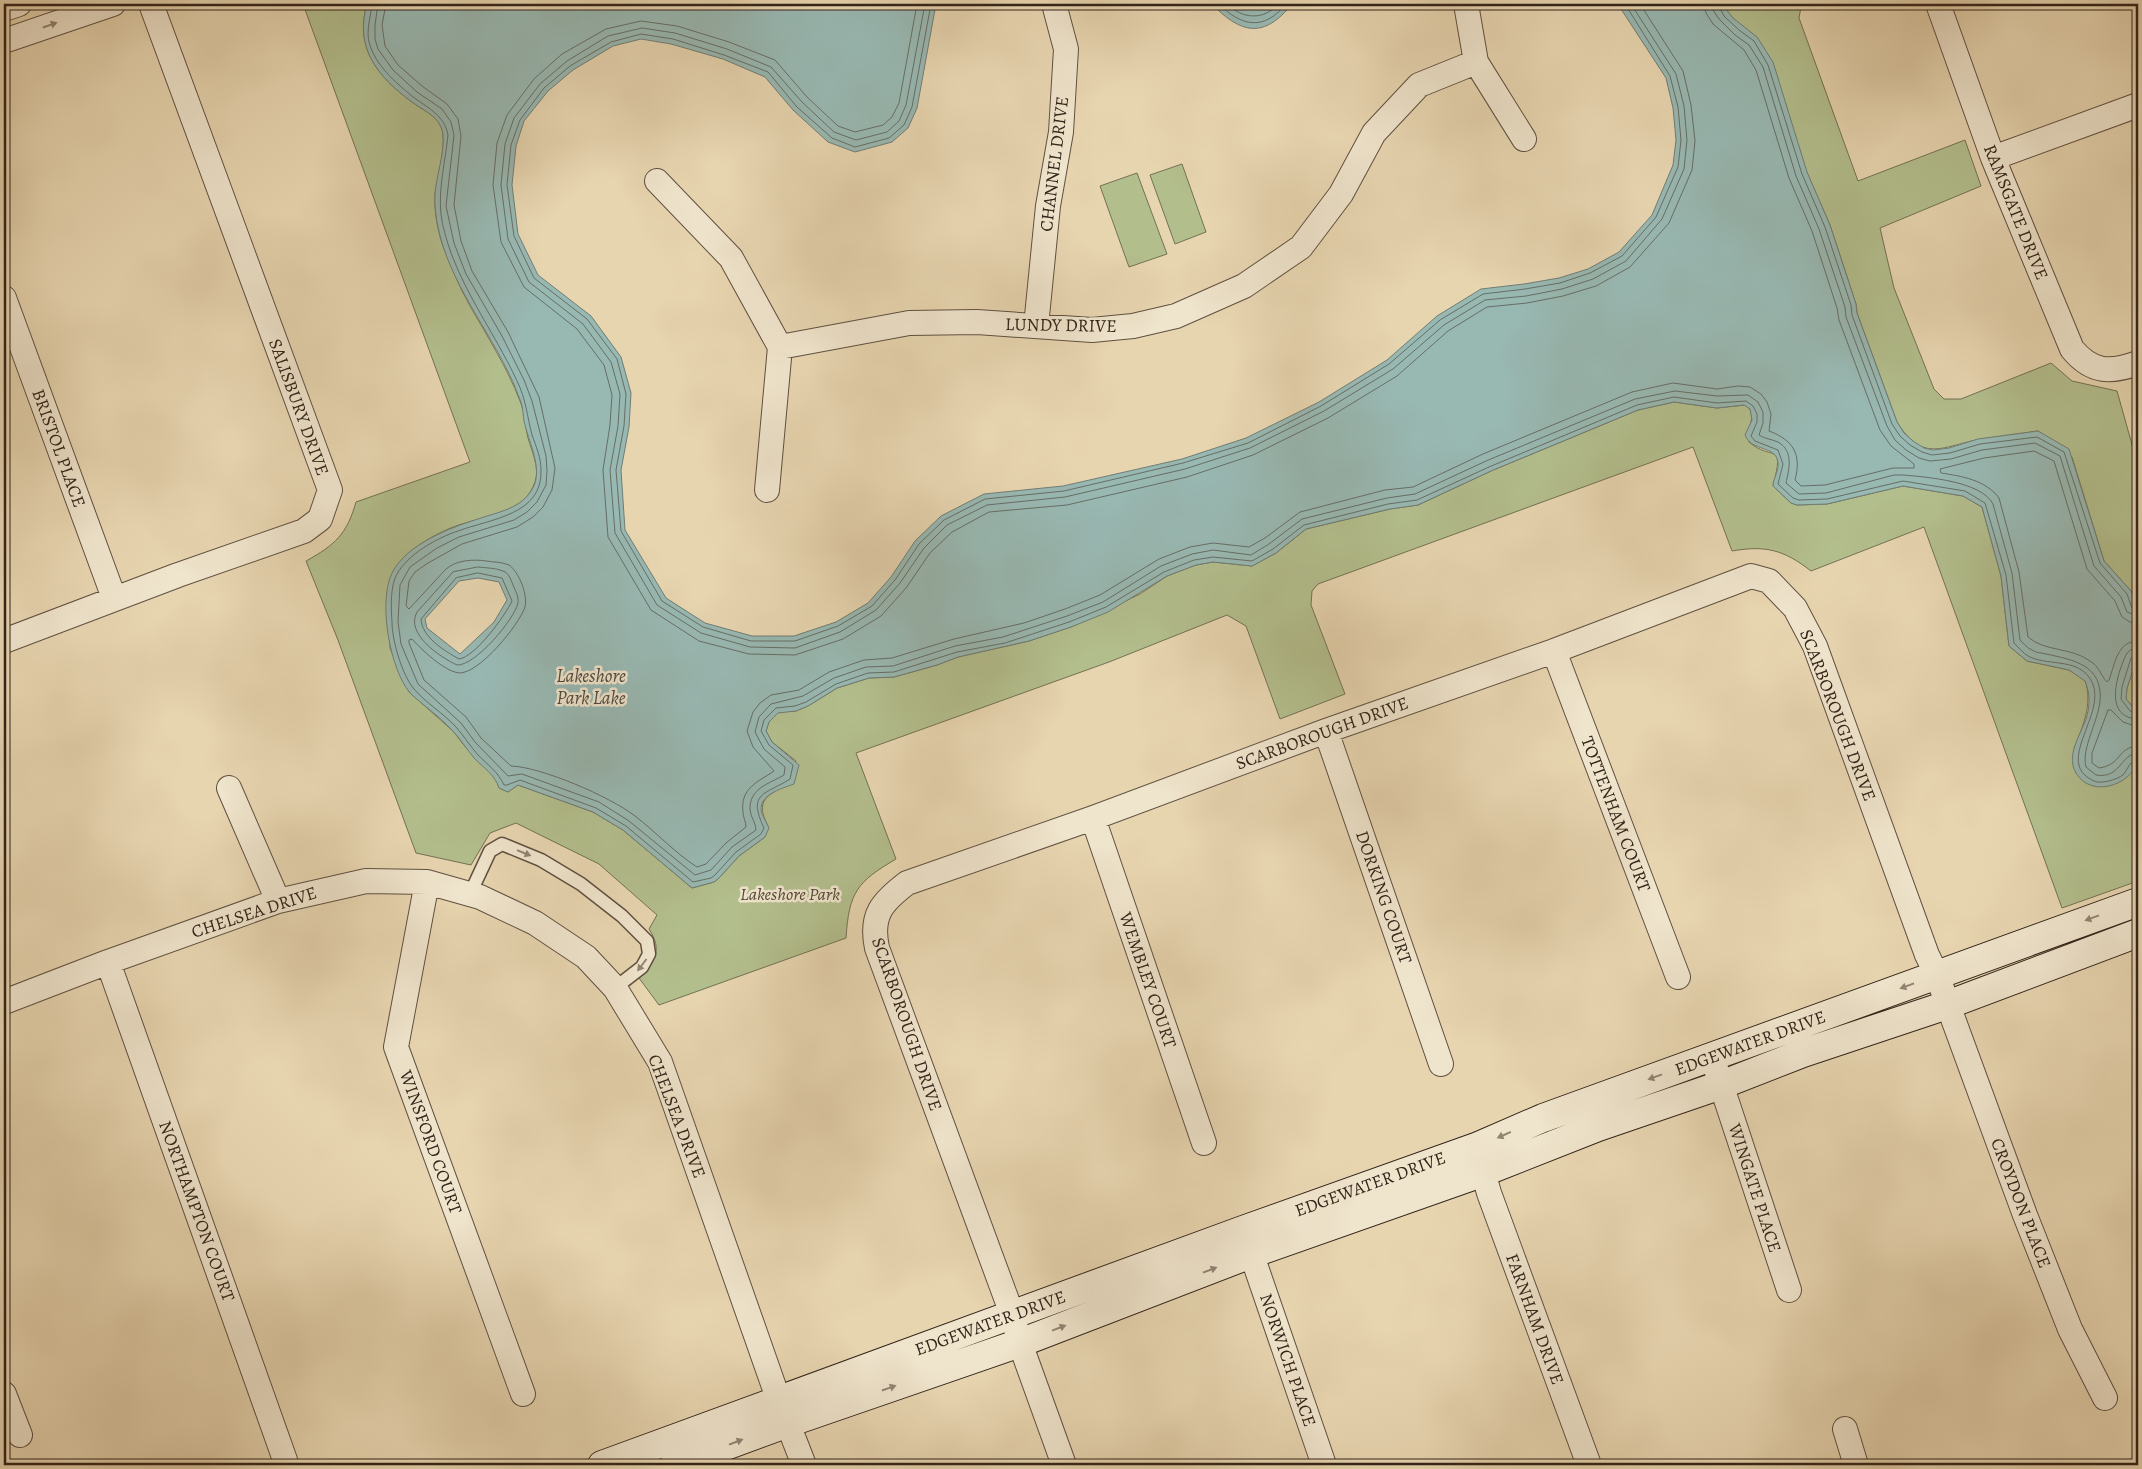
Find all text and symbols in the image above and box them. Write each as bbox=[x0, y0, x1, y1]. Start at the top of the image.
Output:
one-way arrow bbox=[43, 21, 58, 29]
street label: CHANNEL DRIVE bbox=[1034, 95, 1074, 233]
street label: RAMSGATE DRIVE bbox=[1978, 141, 2054, 283]
street label: LUNDY DRIVE bbox=[1005, 312, 1117, 338]
street label: SALISBURY DRIVE bbox=[263, 335, 335, 479]
street label: BRISTOL PLACE bbox=[26, 386, 92, 510]
street label: SCARBOROUGH DRIVE bbox=[1794, 626, 1882, 804]
water label: Lakeshore Park Lake bbox=[556, 663, 626, 711]
street label: SCARBOROUGH DRIVE bbox=[1232, 691, 1412, 775]
street label: TOTTENHAM COURT bbox=[1575, 733, 1657, 895]
street label: DORKING COURT bbox=[1350, 827, 1418, 967]
one-way arrow bbox=[516, 850, 531, 857]
street label: CHELSEA DRIVE bbox=[188, 880, 320, 944]
park label: Lakeshore Park bbox=[740, 882, 840, 906]
street label: WEMBLEY COURT bbox=[1113, 908, 1183, 1051]
one-way arrow bbox=[2085, 915, 2100, 922]
street label: SCARBOROUGH DRIVE bbox=[866, 934, 948, 1114]
one-way arrow bbox=[637, 958, 647, 972]
one-way arrow bbox=[1899, 983, 1914, 990]
street label: EDGEWATER DRIVE bbox=[1671, 1005, 1829, 1081]
street label: CHELSEA DRIVE bbox=[642, 1051, 712, 1181]
street label: WINSFORD COURT bbox=[394, 1066, 468, 1217]
one-way arrow bbox=[1647, 1073, 1662, 1081]
street label: NORTHAMPTON COURT bbox=[153, 1117, 241, 1305]
street label: WINGATE PLACE bbox=[1723, 1120, 1787, 1255]
one-way arrow bbox=[1496, 1131, 1511, 1139]
street label: CROYDON PLACE bbox=[1985, 1135, 2057, 1271]
street label: EDGEWATER DRIVE bbox=[1291, 1146, 1449, 1222]
street label: FARNHAM DRIVE bbox=[1500, 1250, 1570, 1388]
one-way arrow bbox=[1203, 1266, 1218, 1273]
street label: EDGEWATER DRIVE bbox=[911, 1285, 1069, 1361]
street label: NORWICH PLACE bbox=[1254, 1290, 1322, 1430]
one-way arrow bbox=[1052, 1324, 1066, 1332]
one-way arrow bbox=[882, 1384, 897, 1392]
one-way arrow bbox=[729, 1438, 744, 1446]

